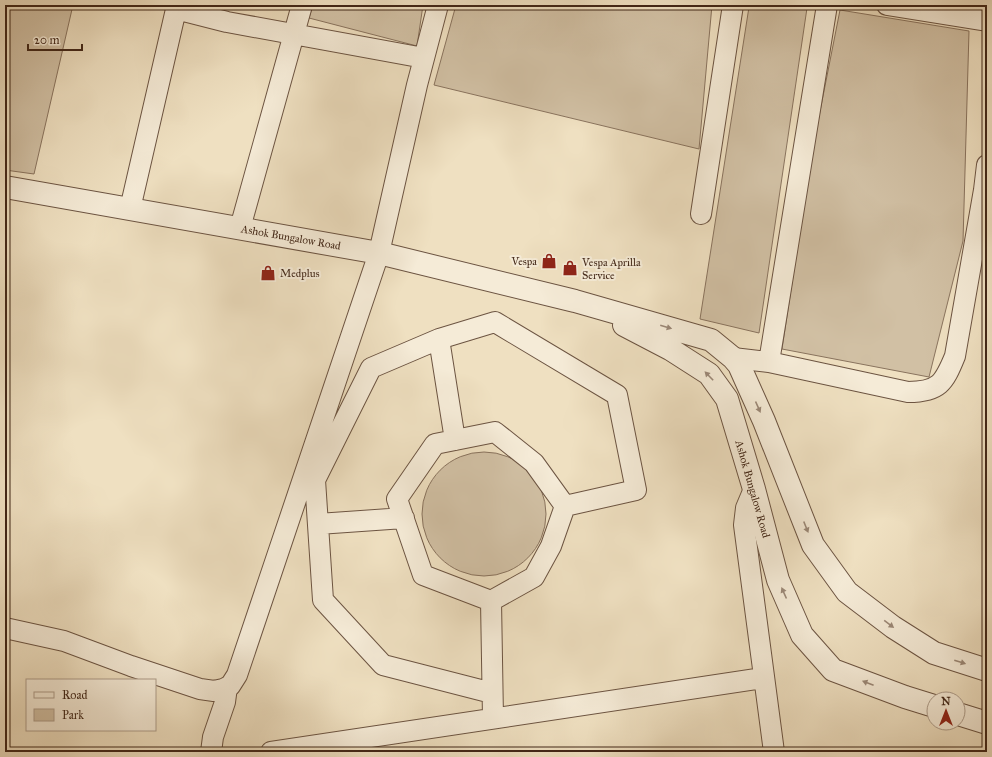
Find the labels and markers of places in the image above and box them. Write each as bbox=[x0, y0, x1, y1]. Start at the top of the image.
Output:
shop icon: Vespa bbox=[540, 252, 558, 270]
place label: Vespa bbox=[510, 255, 537, 268]
place label: Vespa Aprilla Service bbox=[581, 256, 641, 282]
shop icon: Vespa Aprilla Service bbox=[561, 259, 579, 277]
shop icon: Medplus bbox=[259, 264, 277, 282]
place label: Medplus bbox=[280, 267, 320, 280]

